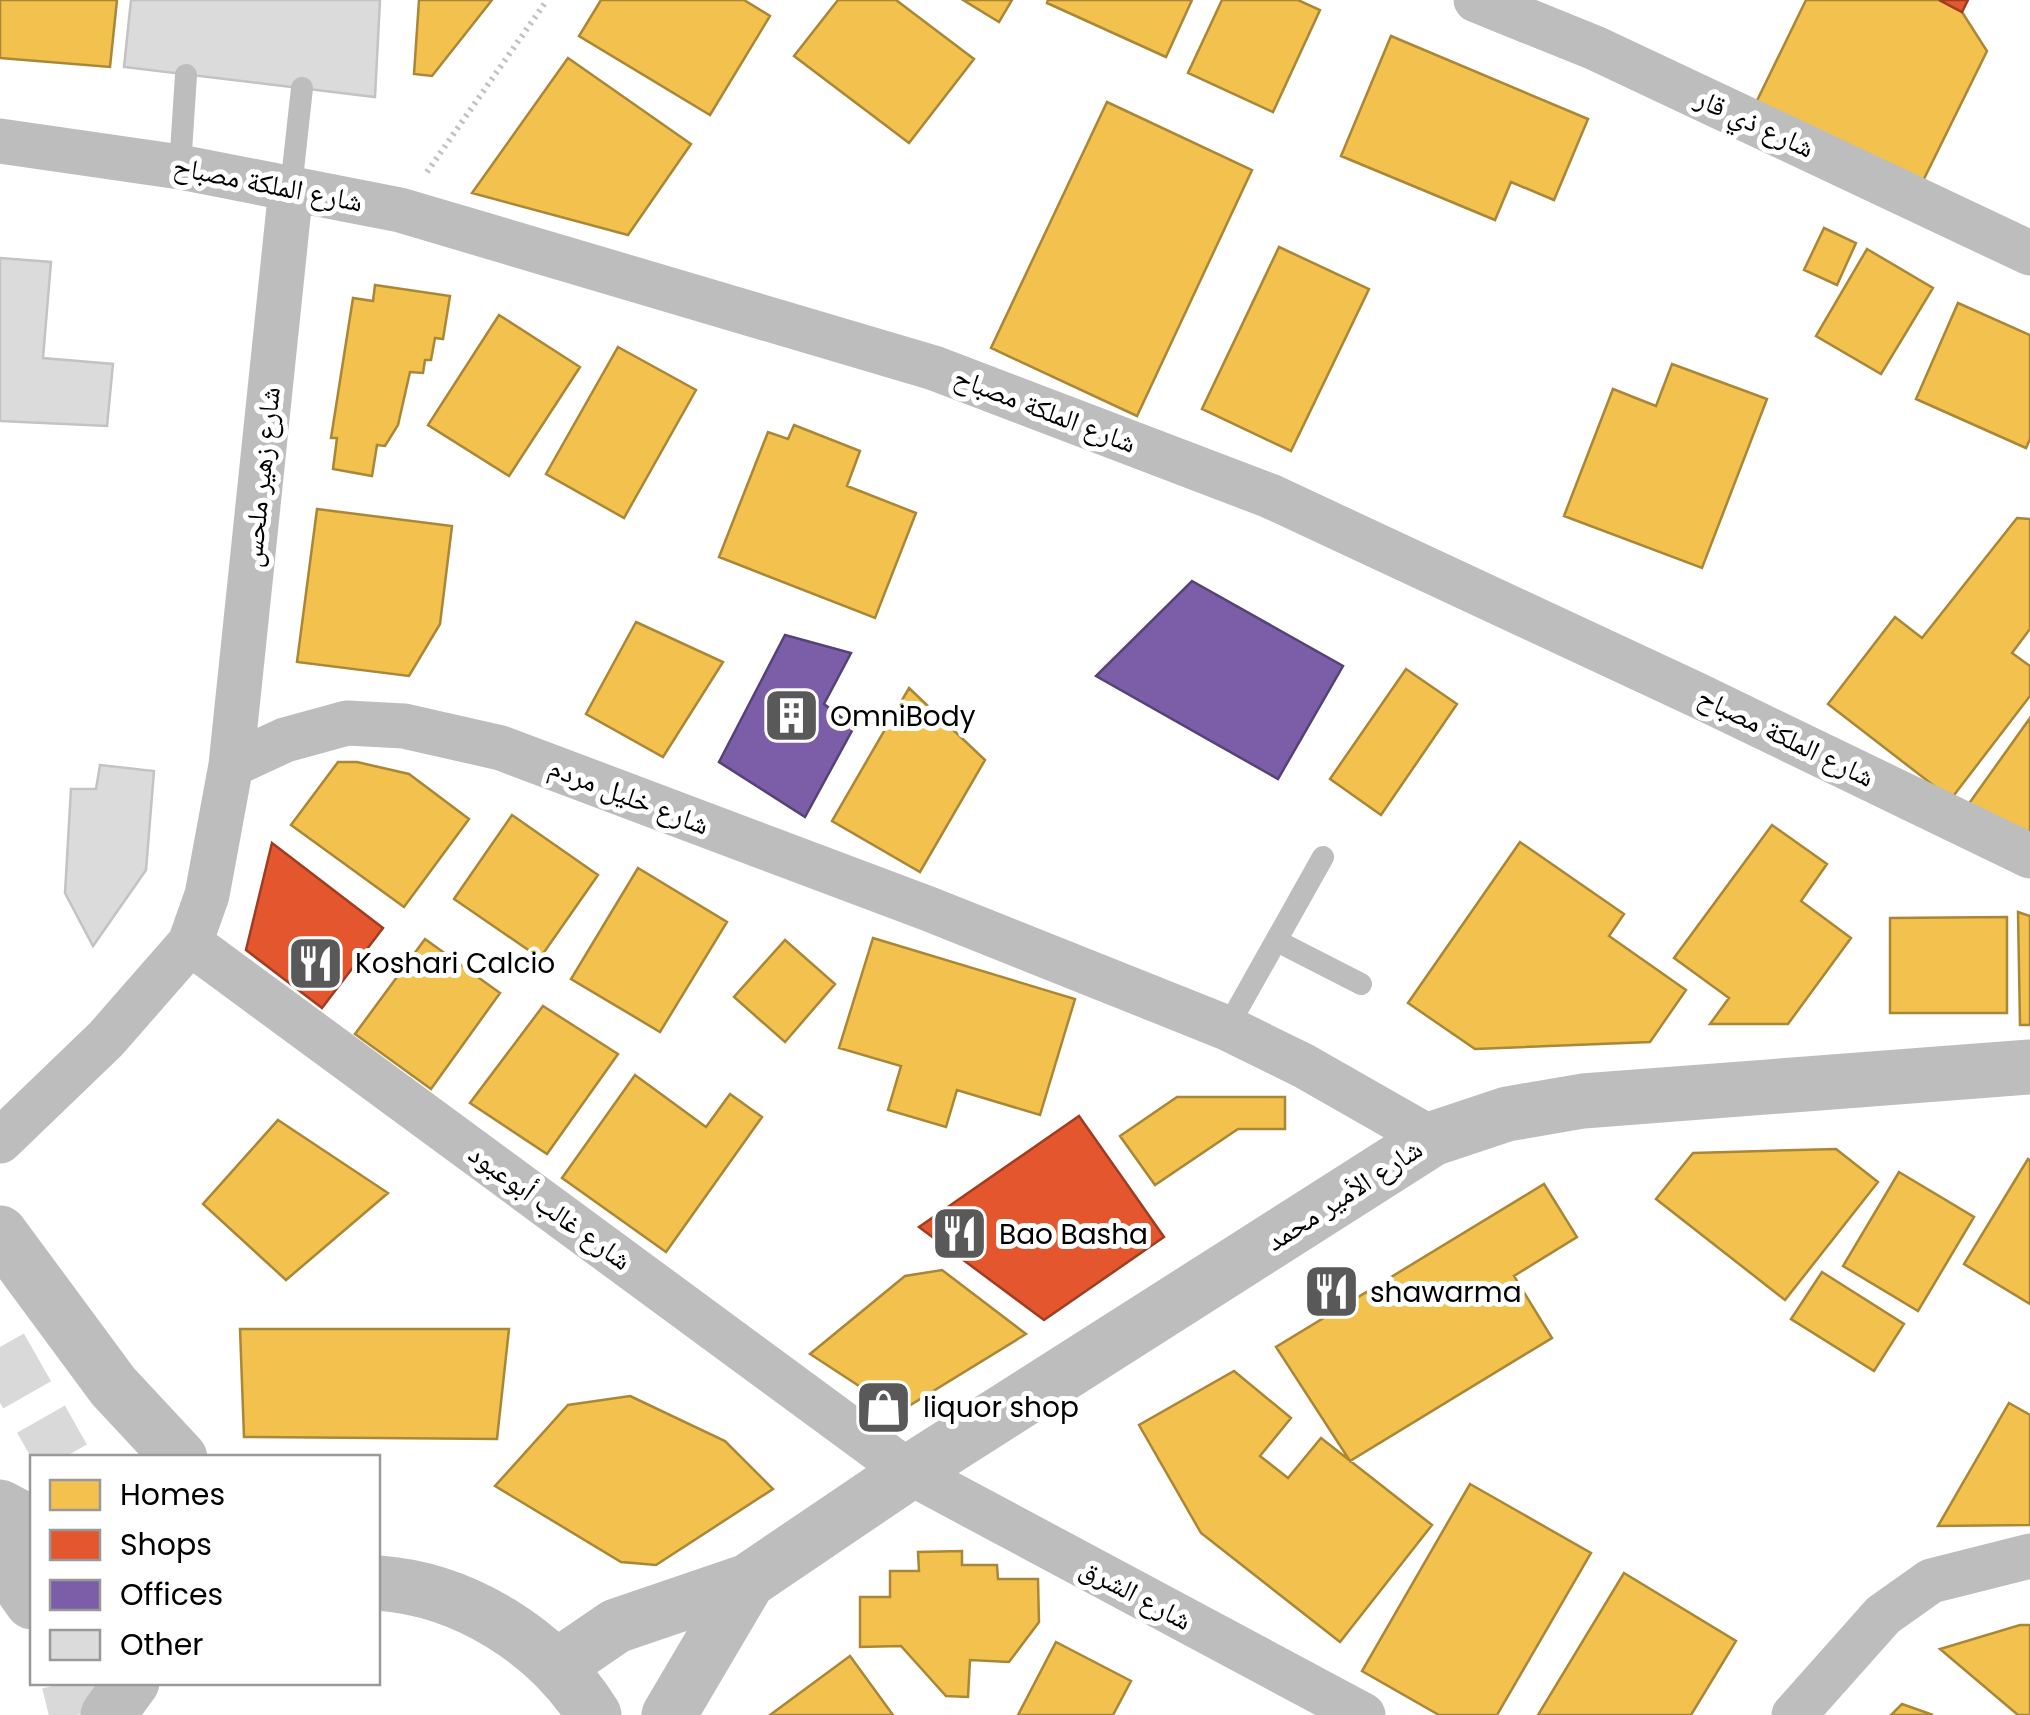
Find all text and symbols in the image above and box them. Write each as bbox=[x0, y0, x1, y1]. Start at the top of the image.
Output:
street label: شارع ذي قار bbox=[1687, 78, 1821, 170]
street label: شارع الملكة مصباح bbox=[170, 147, 366, 221]
street label: شارع الملكة مصباح bbox=[948, 357, 1142, 463]
street label: شارع زهير ملحس bbox=[232, 385, 290, 569]
street label: شارع الملكة مصباح bbox=[1691, 677, 1881, 797]
building icon: OmniBody bbox=[761, 686, 821, 746]
place label: OmniBody bbox=[830, 697, 976, 736]
street label: شارع خليل مردم bbox=[543, 748, 715, 844]
restaurant icon: Koshari Calcio bbox=[286, 933, 346, 993]
place label: Koshari Calcio bbox=[355, 944, 555, 983]
street label: شارع الأمير محمد bbox=[1258, 1130, 1430, 1260]
street label: شارع غالب أبوعبود bbox=[461, 1135, 639, 1279]
restaurant icon: Bao Basha bbox=[930, 1204, 990, 1264]
place label: Bao Basha bbox=[999, 1215, 1148, 1254]
restaurant icon: shawarma bbox=[1301, 1262, 1361, 1322]
place label: shawarma bbox=[1370, 1273, 1522, 1312]
shop icon: liquor shop bbox=[854, 1377, 914, 1437]
place label: liquor shop bbox=[923, 1388, 1079, 1427]
legend bbox=[30, 1455, 380, 1685]
text: Homes bbox=[120, 1473, 225, 1516]
text: Shops bbox=[120, 1523, 212, 1566]
street label: شارع الشرق bbox=[1073, 1548, 1199, 1640]
text: Offices bbox=[120, 1573, 223, 1616]
text: Other bbox=[120, 1623, 204, 1666]

